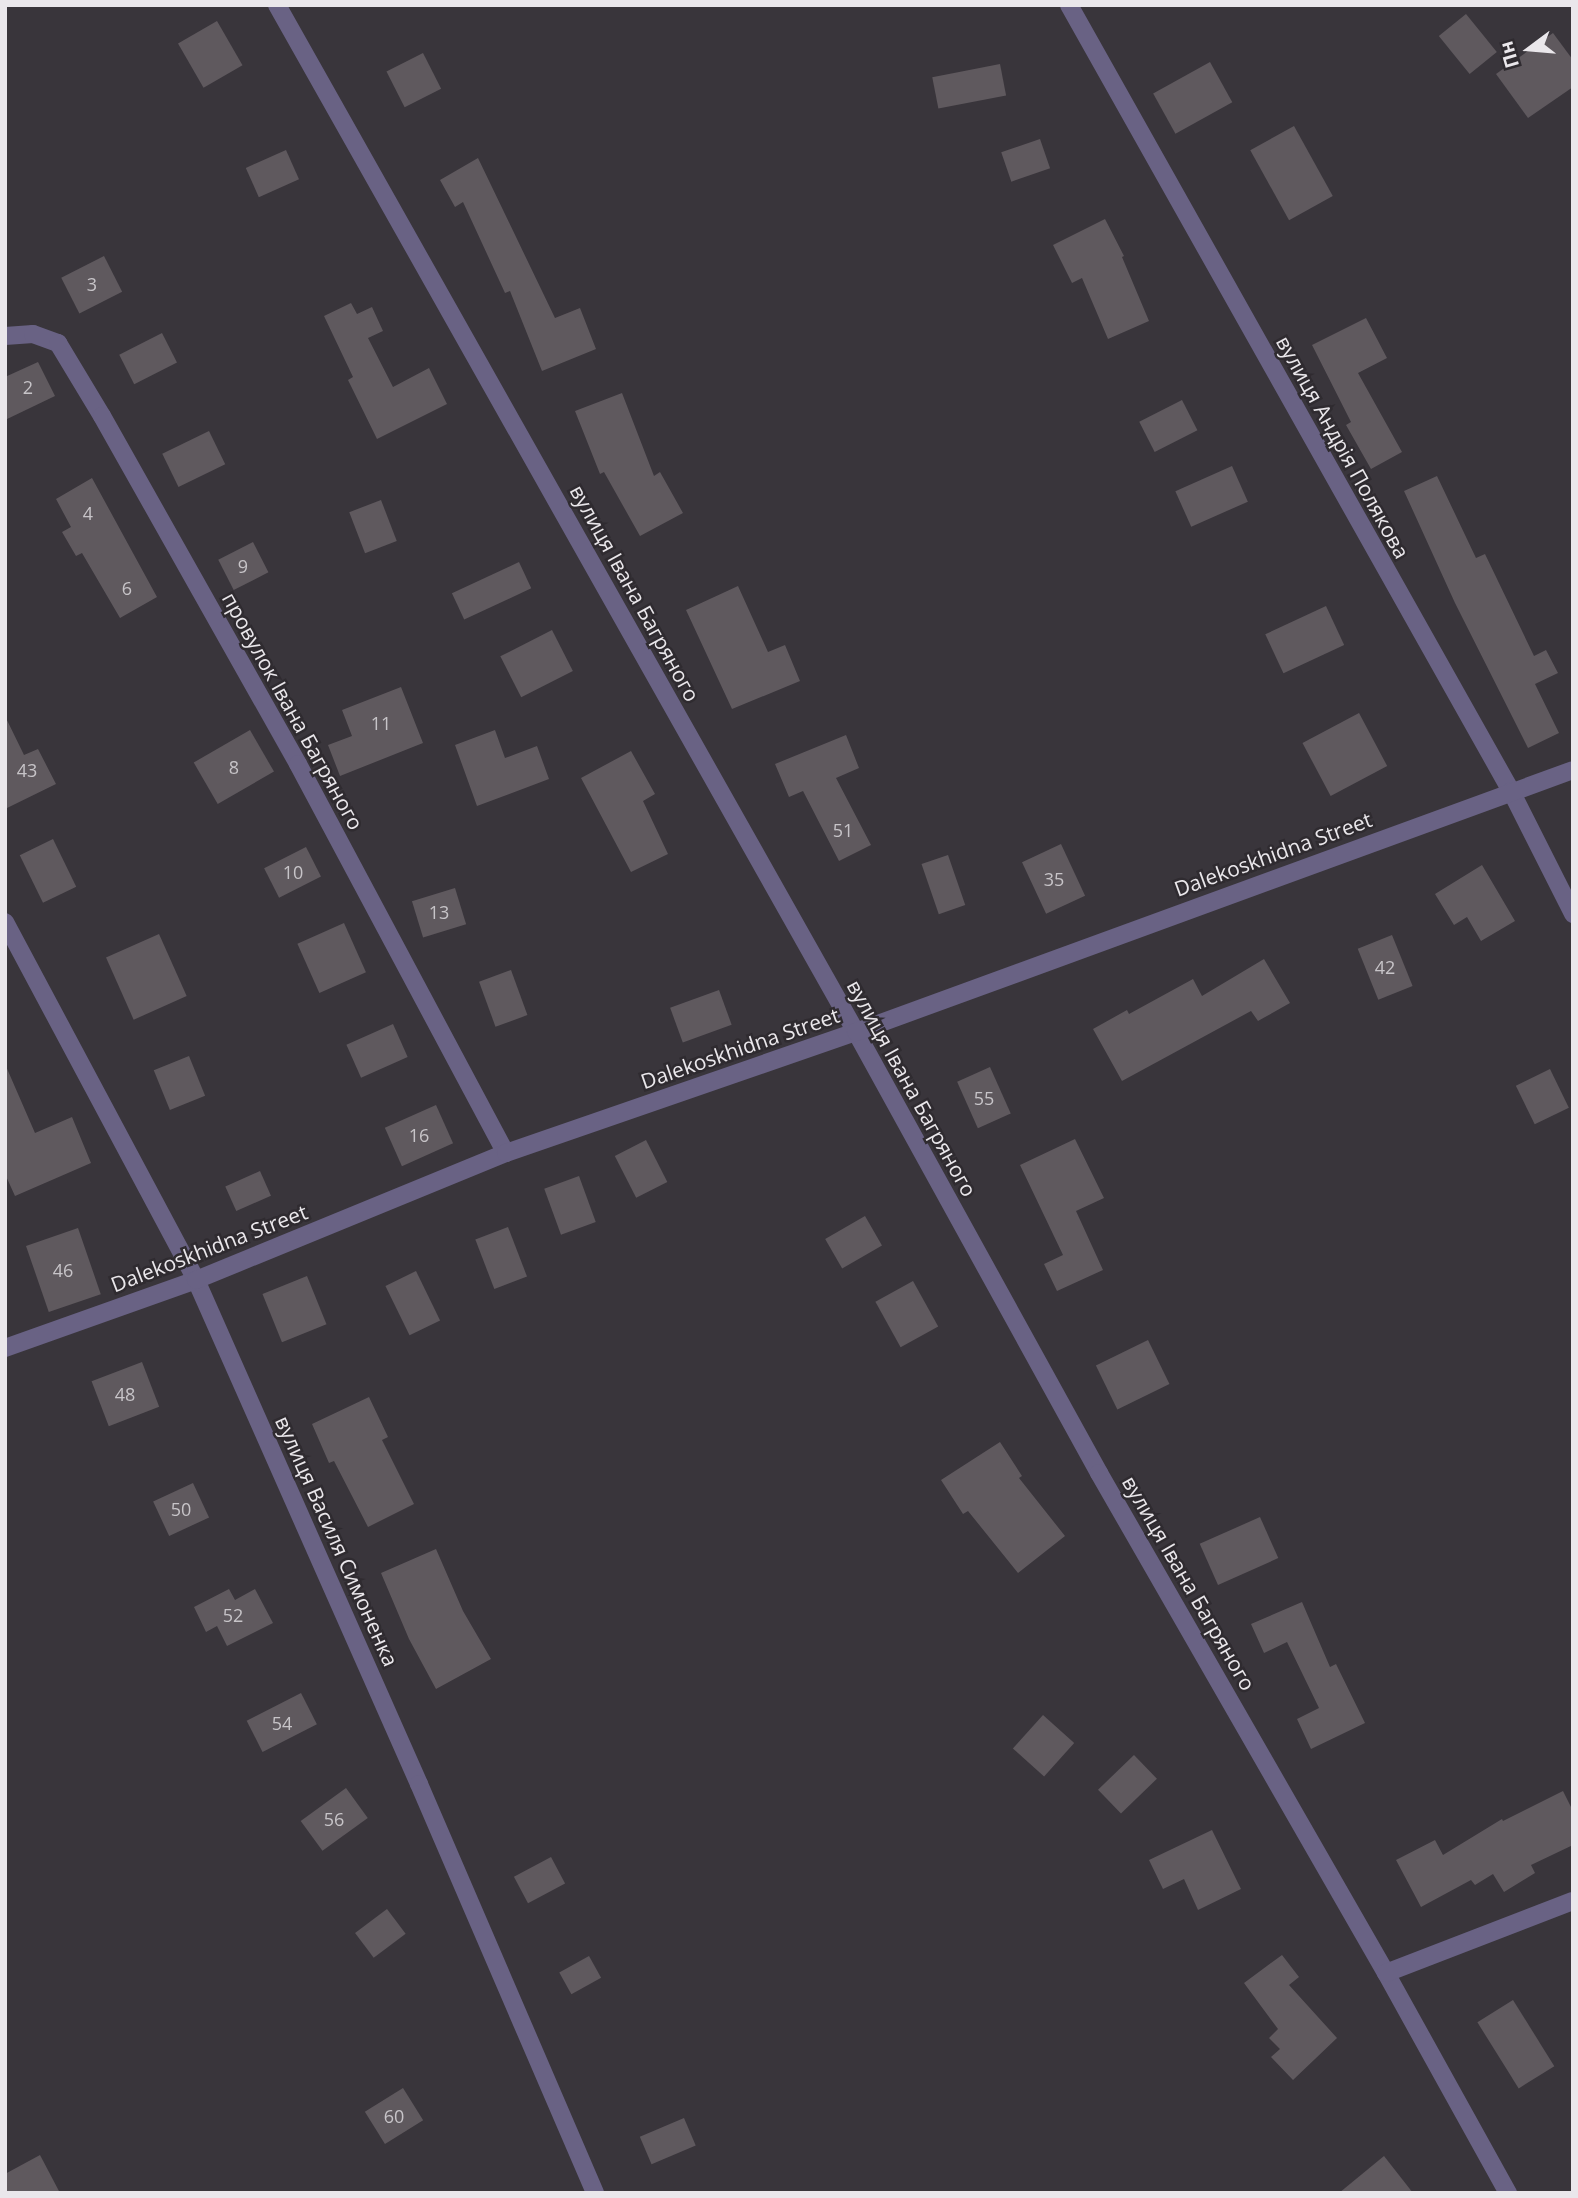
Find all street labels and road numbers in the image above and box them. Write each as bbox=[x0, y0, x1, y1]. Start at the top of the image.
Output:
street label: вулиця Андрія Полякова bbox=[1271, 331, 1415, 563]
street label: вулиця Івана Багряного bbox=[565, 480, 705, 706]
street label: провулок Івана Багряного bbox=[217, 588, 369, 834]
street label: Dalekoskhidna Street bbox=[1171, 807, 1375, 901]
street label: вулиця Івана Багряного bbox=[842, 975, 982, 1201]
street label: Dalekoskhidna Street bbox=[637, 1002, 843, 1094]
street label: Dalekoskhidna Street bbox=[107, 1199, 311, 1297]
street label: вулиця Василя Симоненка bbox=[270, 1412, 404, 1670]
street label: вулиця Івана Багряного bbox=[1117, 1471, 1261, 1695]

